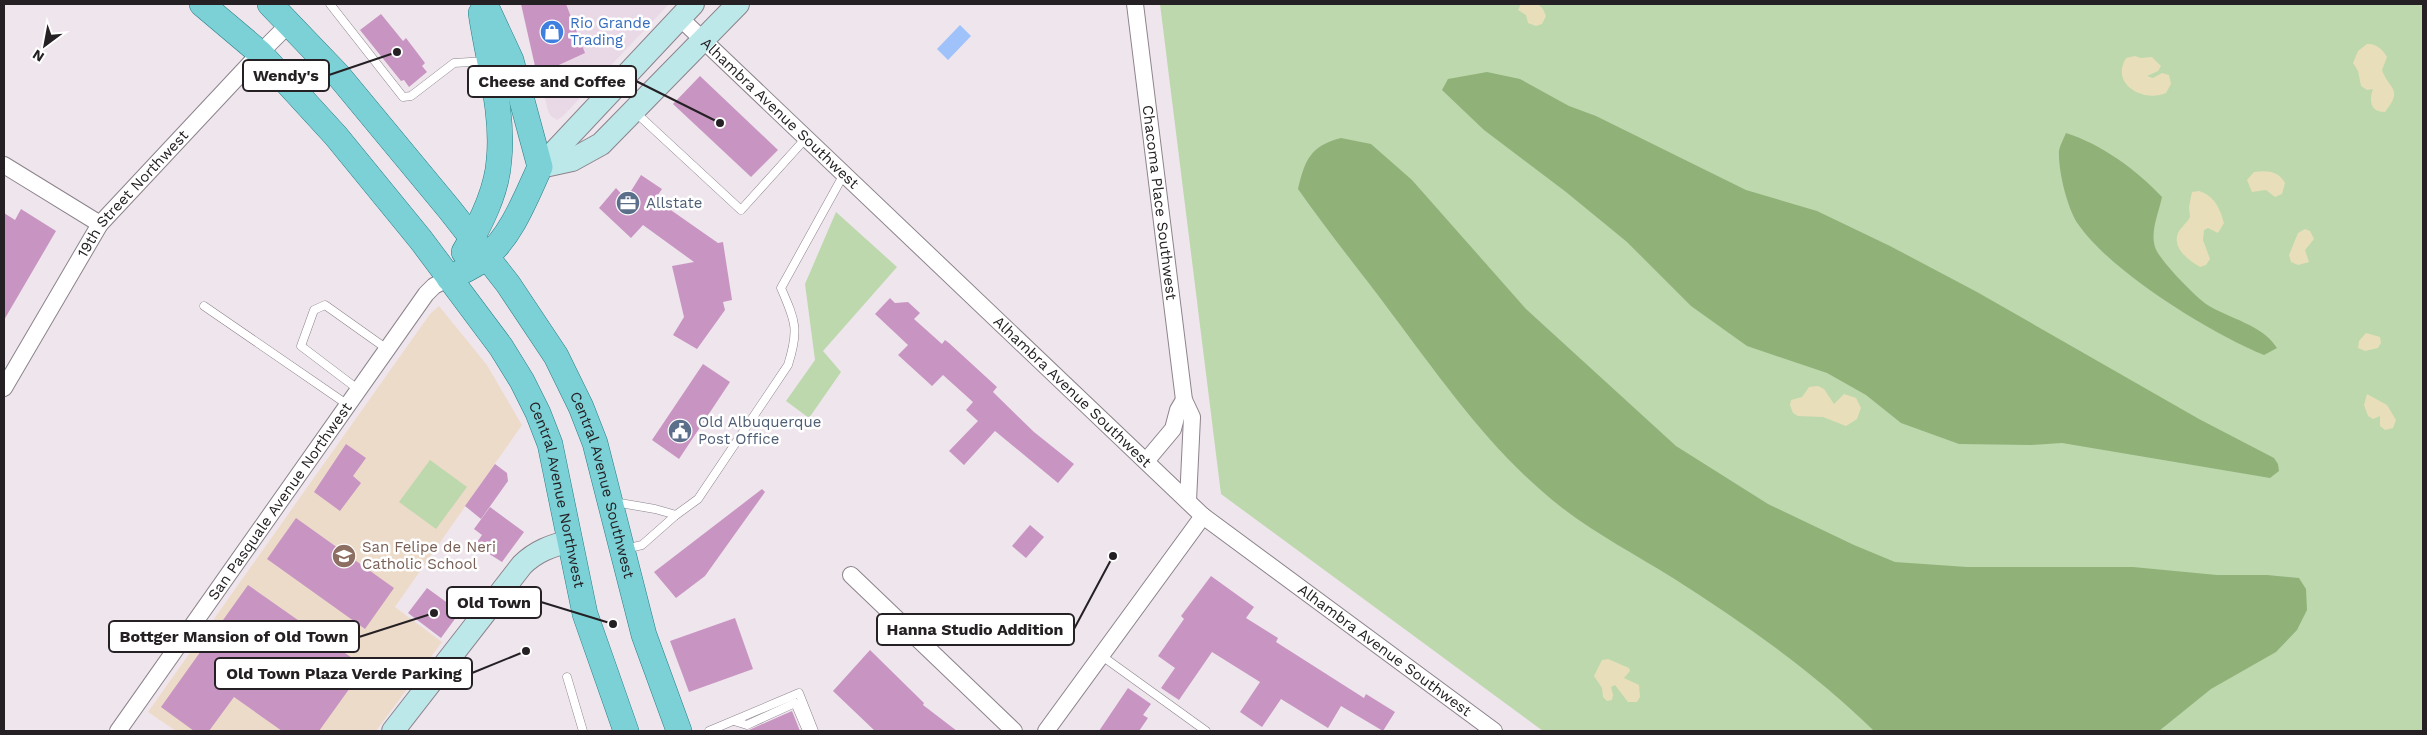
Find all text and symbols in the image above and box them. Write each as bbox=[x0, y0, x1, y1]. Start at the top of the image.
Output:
place label: Rio Grande Trading bbox=[570, 14, 651, 49]
shop icon: Rio Grande Trading bbox=[539, 19, 565, 45]
north arrow bbox=[20, 20, 70, 70]
street label: Alhambra Avenue Southwest bbox=[697, 34, 863, 193]
text: N bbox=[29, 46, 47, 66]
callout: Wendy's bbox=[243, 60, 329, 91]
text: Wendy's bbox=[253, 66, 319, 85]
callout: Cheese and Coffee bbox=[468, 66, 636, 97]
text: Cheese and Coffee bbox=[478, 72, 626, 91]
street label: Chacoma Place Southwest bbox=[1139, 104, 1181, 302]
street label: 19th Street Northwest bbox=[73, 126, 193, 261]
office icon: Allstate bbox=[615, 190, 641, 216]
place label: Allstate bbox=[646, 194, 702, 212]
street label: Alhambra Avenue Southwest bbox=[990, 312, 1156, 472]
street label: Central Avenue Southwest bbox=[566, 389, 638, 581]
street label: Central Avenue Northwest bbox=[525, 398, 589, 590]
street label: San Pasquale Avenue Northwest bbox=[204, 399, 356, 603]
place label: Old Albuquerque Post Office bbox=[698, 413, 821, 448]
public building icon: Old Albuquerque Post Office bbox=[667, 418, 693, 444]
place label: San Felipe de Neri Catholic School bbox=[362, 538, 496, 573]
school or university icon: San Felipe de Neri Catholic School bbox=[331, 543, 357, 569]
street label: Alhambra Avenue Southwest bbox=[1294, 580, 1476, 721]
callout: Old Town bbox=[447, 587, 541, 618]
text: Old Town bbox=[457, 593, 531, 612]
callout: Hanna Studio Addition bbox=[877, 614, 1074, 645]
text: Hanna Studio Addition bbox=[887, 620, 1063, 639]
callout: Bottger Mansion of Old Town bbox=[109, 621, 359, 652]
text: Bottger Mansion of Old Town bbox=[120, 627, 348, 646]
callout: Old Town Plaza Verde Parking bbox=[215, 658, 472, 689]
text: Old Town Plaza Verde Parking bbox=[226, 664, 462, 683]

